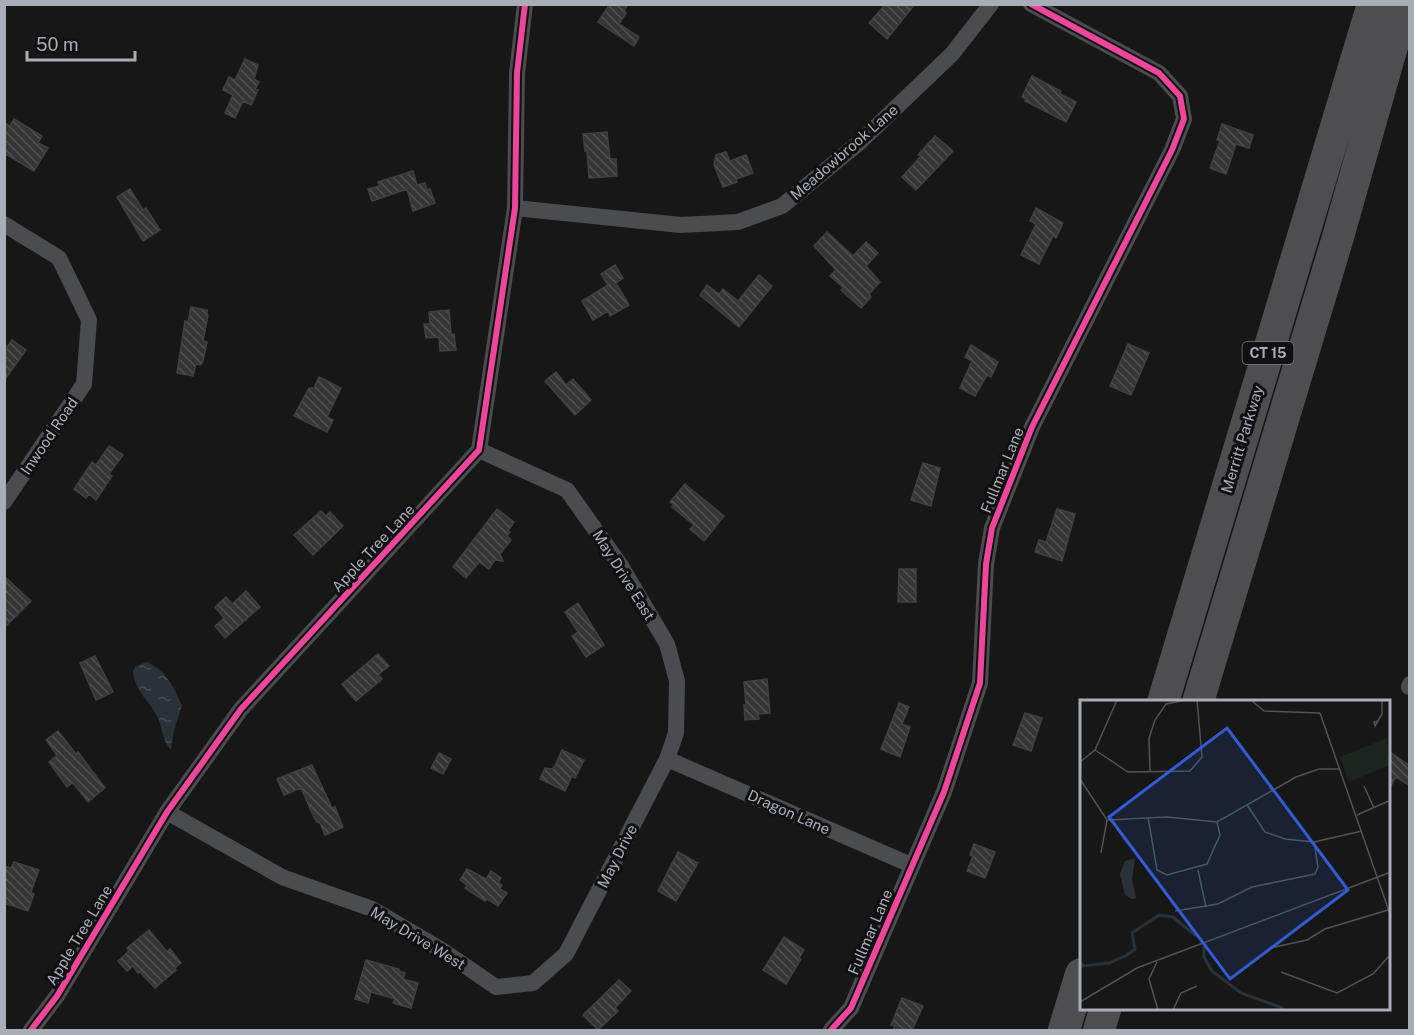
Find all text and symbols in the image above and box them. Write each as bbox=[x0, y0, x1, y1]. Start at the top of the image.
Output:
scale bar bbox=[27, 24, 135, 62]
text: 50 m bbox=[36, 34, 79, 55]
street label: Meadowbrook Lane bbox=[787, 101, 901, 203]
road number: CT 15 bbox=[1242, 342, 1294, 364]
street label: Merritt Parkway bbox=[1218, 383, 1266, 495]
street label: Inwood Road bbox=[17, 394, 81, 478]
street label: Fullmar Lane bbox=[977, 425, 1027, 515]
street label: Apple Tree Lane bbox=[328, 501, 418, 595]
street label: May Drive East bbox=[589, 527, 659, 623]
inset map bbox=[1080, 700, 1390, 1011]
street label: Dragon Lane bbox=[745, 786, 833, 838]
street label: May Drive bbox=[594, 821, 640, 891]
street label: Apple Tree Lane bbox=[43, 882, 115, 988]
street label: Fullmar Lane bbox=[844, 887, 896, 977]
street label: May Drive West bbox=[368, 903, 469, 973]

